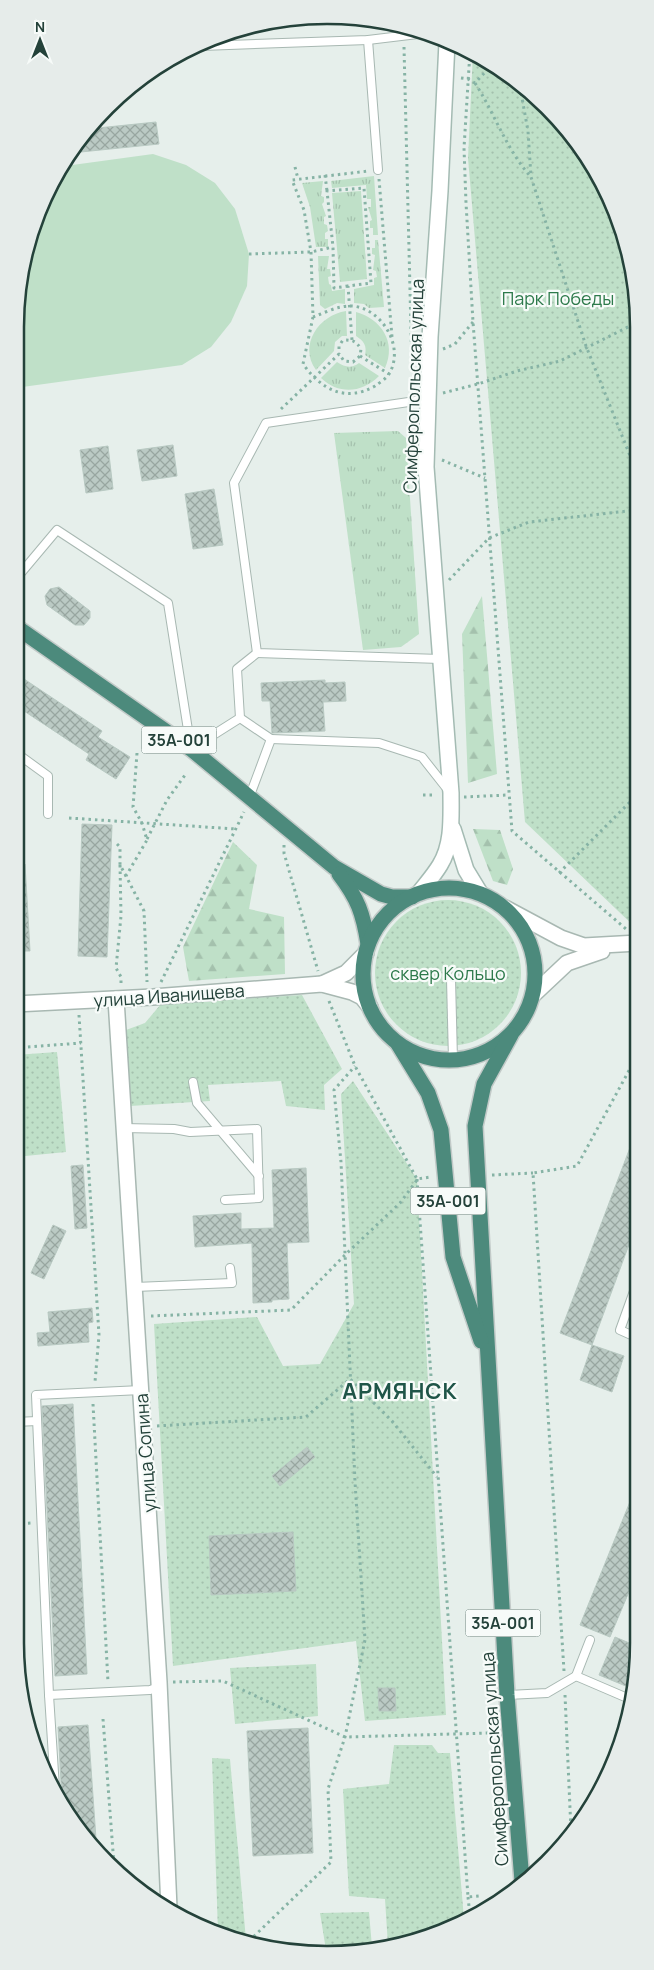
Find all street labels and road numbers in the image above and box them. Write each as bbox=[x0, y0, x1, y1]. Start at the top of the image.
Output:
street label: Симферопольская улица bbox=[397, 278, 429, 494]
road number: 35А-001 bbox=[142, 726, 216, 754]
street label: улица Иванищева bbox=[93, 978, 245, 1012]
road number: 35А-001 bbox=[410, 1188, 486, 1214]
street label: улица Сопина bbox=[129, 1393, 161, 1513]
road number: 35А-001 bbox=[466, 1610, 540, 1636]
street label: Симферопольская улица bbox=[475, 1651, 513, 1867]

